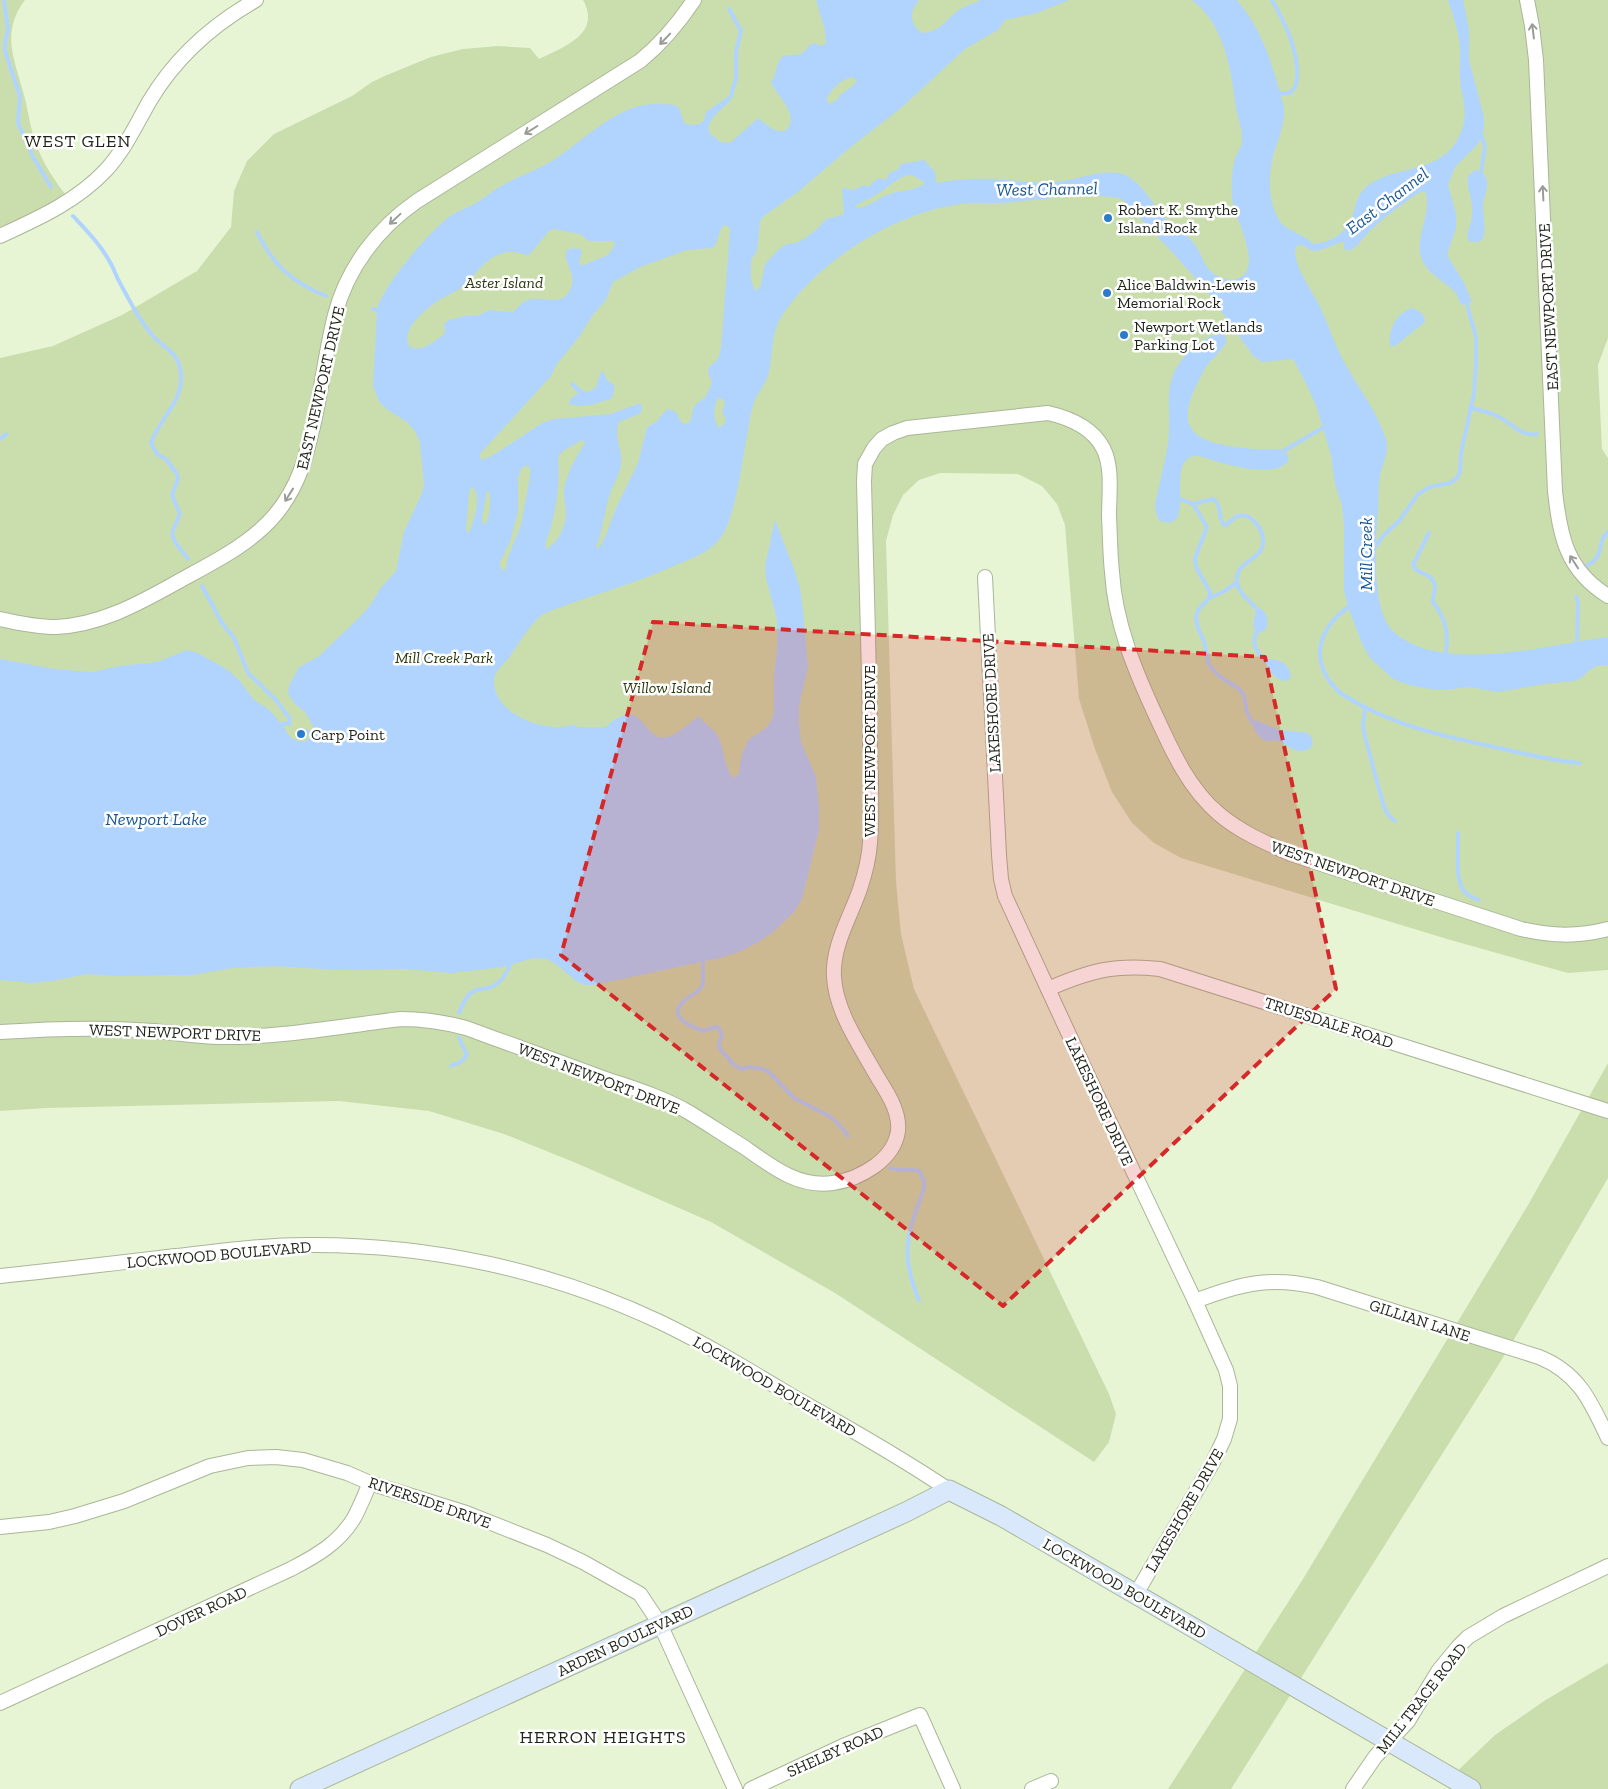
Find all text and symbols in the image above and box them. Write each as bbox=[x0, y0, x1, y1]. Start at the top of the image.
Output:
one-way arrow bbox=[1528, 23, 1538, 39]
one-way arrow bbox=[658, 33, 671, 45]
one-way arrow bbox=[524, 126, 538, 136]
district label: WEST GLEN bbox=[24, 130, 132, 152]
water label: East Channel bbox=[1341, 163, 1433, 239]
water label: West Channel bbox=[996, 177, 1098, 201]
one-way arrow bbox=[1538, 185, 1547, 201]
place label: Robert K. Smythe Island Rock bbox=[1118, 200, 1238, 237]
marker: Robert K. Smythe Island Rock bbox=[1102, 212, 1114, 224]
one-way arrow bbox=[388, 213, 401, 224]
street label: EAST NEWPORT DRIVE bbox=[1535, 223, 1562, 391]
park label: Aster Island bbox=[464, 273, 543, 292]
place label: Alice Baldwin-Lewis Memorial Rock bbox=[1117, 275, 1256, 312]
marker: Alice Baldwin-Lewis Memorial Rock bbox=[1101, 287, 1113, 299]
street label: EAST NEWPORT DRIVE bbox=[292, 304, 349, 472]
place label: Newport Wetlands Parking Lot bbox=[1134, 317, 1262, 354]
marker: Newport Wetlands Parking Lot bbox=[1118, 329, 1130, 341]
one-way arrow bbox=[283, 488, 293, 502]
water label: Mill Creek bbox=[1355, 517, 1377, 591]
one-way arrow bbox=[1569, 555, 1579, 569]
street label: LAKESHORE DRIVE bbox=[978, 633, 1005, 773]
park label: Mill Creek Park bbox=[395, 648, 493, 667]
street label: WEST NEWPORT DRIVE bbox=[860, 665, 879, 837]
park label: Willow Island bbox=[623, 678, 711, 697]
place label: Carp Point bbox=[311, 725, 385, 744]
marker: Carp Point bbox=[295, 728, 307, 740]
water label: Newport Lake bbox=[105, 808, 207, 830]
street label: WEST NEWPORT DRIVE bbox=[1268, 837, 1437, 910]
street label: TRUESDALE ROAD bbox=[1262, 993, 1396, 1052]
street label: WEST NEWPORT DRIVE bbox=[89, 1020, 261, 1045]
street label: LAKESHORE DRIVE bbox=[1061, 1034, 1138, 1168]
street label: WEST NEWPORT DRIVE bbox=[515, 1039, 682, 1118]
street label: LOCKWOOD BOULEVARD bbox=[126, 1237, 312, 1272]
street label: GILLIAN LANE bbox=[1367, 1295, 1473, 1346]
street label: LOCKWOOD BOULEVARD bbox=[690, 1332, 860, 1441]
street label: LAKESHORE DRIVE bbox=[1141, 1445, 1228, 1575]
street label: RIVERSIDE DRIVE bbox=[366, 1473, 494, 1532]
street label: LOCKWOOD BOULEVARD bbox=[1040, 1534, 1210, 1643]
street label: DOVER ROAD bbox=[153, 1582, 250, 1641]
street label: ARDEN BOULEVARD bbox=[554, 1601, 696, 1680]
street label: MILL TRACE ROAD bbox=[1372, 1639, 1471, 1758]
street label: SHELBY ROAD bbox=[784, 1722, 886, 1781]
district label: HERRON HEIGHTS bbox=[519, 1726, 687, 1748]

